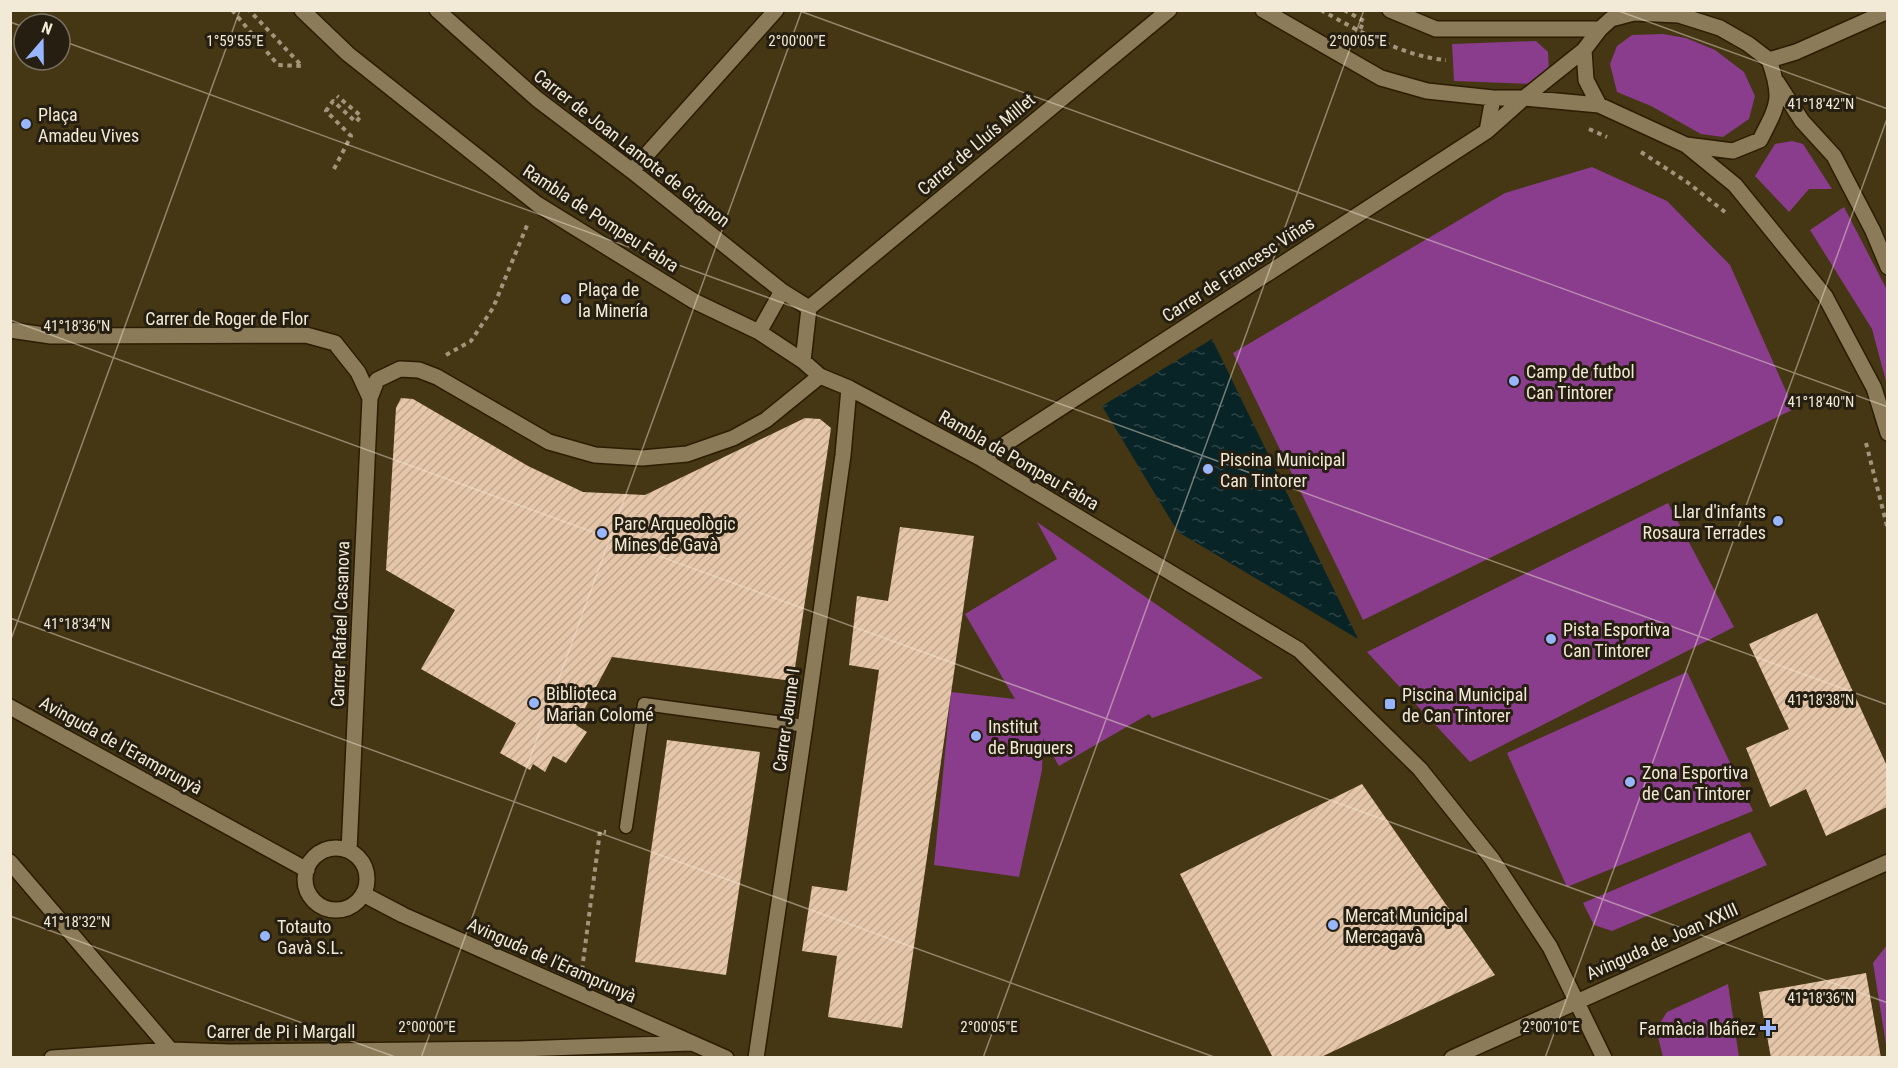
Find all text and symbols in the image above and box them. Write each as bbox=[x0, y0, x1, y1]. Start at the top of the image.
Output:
north arrow bbox=[12, 12, 72, 72]
text: N bbox=[39, 18, 55, 39]
text: 1°59'55"E bbox=[206, 32, 264, 50]
text: 2°00'00"E bbox=[768, 32, 826, 50]
text: 2°00'05"E bbox=[1329, 32, 1387, 50]
street label: Carrer de Joan Lamote de Grignon bbox=[530, 65, 734, 231]
street label: Carrer de Lluís Millet bbox=[913, 89, 1039, 199]
text: 41°18'42"N bbox=[1788, 95, 1854, 113]
place label: Plaça Amadeu Vives bbox=[38, 104, 139, 146]
marker: Plaça Amadeu Vives bbox=[19, 117, 33, 131]
street label: Rambla de Pompeu Fabra bbox=[519, 160, 683, 276]
street label: Carrer de Francesc Viñas bbox=[1158, 212, 1318, 326]
place label: Plaça de la Minería bbox=[578, 279, 648, 321]
marker: Plaça de la Minería bbox=[559, 292, 573, 306]
street label: Carrer de Roger de Flor bbox=[145, 308, 309, 329]
text: 41°18'36"N bbox=[44, 317, 110, 335]
place label: Camp de futbol Can Tintorer bbox=[1526, 361, 1635, 403]
marker: Camp de futbol Can Tintorer bbox=[1507, 374, 1521, 388]
text: 41°18'40"N bbox=[1788, 393, 1854, 411]
street label: Rambla de Pompeu Fabra bbox=[935, 406, 1103, 514]
place label: Piscina Municipal Can Tintorer bbox=[1220, 449, 1345, 491]
marker: Piscina Municipal Can Tintorer bbox=[1201, 462, 1215, 476]
place label: Llar d'infants Rosaura Terrades bbox=[1643, 501, 1766, 543]
place label: Parc Arqueològic Mines de Gavà bbox=[614, 513, 736, 555]
marker: Llar d'infants Rosaura Terrades bbox=[1771, 514, 1785, 528]
marker: Parc Arqueològic Mines de Gavà bbox=[595, 526, 609, 540]
street label: Carrer Rafael Casanova bbox=[327, 541, 353, 707]
text: 41°18'34"N bbox=[44, 615, 110, 633]
place label: Pista Esportiva Can Tintorer bbox=[1563, 619, 1670, 661]
marker: Pista Esportiva Can Tintorer bbox=[1544, 632, 1558, 646]
street label: Carrer Jaume I bbox=[768, 667, 804, 773]
place label: Biblioteca Marian Colomé bbox=[546, 683, 654, 725]
place label: Piscina Municipal de Can Tintorer bbox=[1402, 684, 1527, 726]
text: 41°18'38"N bbox=[1788, 691, 1854, 709]
street label: Avinguda de l'Eramprunyà bbox=[36, 692, 206, 798]
marker: Biblioteca Marian Colomé bbox=[527, 696, 541, 710]
marker: Piscina Municipal de Can Tintorer bbox=[1383, 697, 1397, 711]
place label: Institut de Bruguers bbox=[988, 716, 1073, 758]
marker: Institut de Bruguers bbox=[969, 729, 983, 743]
place label: Zona Esportiva de Can Tintorer bbox=[1642, 762, 1751, 804]
marker: Zona Esportiva de Can Tintorer bbox=[1623, 775, 1637, 789]
street label: Avinguda de Joan XXIII bbox=[1583, 898, 1741, 984]
place label: Mercat Municipal Mercagavà bbox=[1345, 905, 1468, 947]
text: 41°18'32"N bbox=[44, 913, 110, 931]
street label: Avinguda de l'Eramprunyà bbox=[464, 913, 640, 1007]
place label: Totauto Gavà S.L. bbox=[277, 916, 344, 958]
marker: Mercat Municipal Mercagavà bbox=[1326, 918, 1340, 932]
marker: Totauto Gavà S.L. bbox=[258, 929, 272, 943]
text: 41°18'36"N bbox=[1788, 989, 1854, 1007]
text: 2°00'00"E bbox=[398, 1018, 456, 1036]
text: 2°00'05"E bbox=[960, 1018, 1018, 1036]
text: 2°00'10"E bbox=[1522, 1018, 1580, 1036]
place label: Farmàcia Ibáñez bbox=[1639, 1018, 1756, 1039]
street label: Carrer de Pi i Margall bbox=[207, 1021, 355, 1042]
marker: Farmàcia Ibáñez bbox=[1761, 1021, 1775, 1035]

